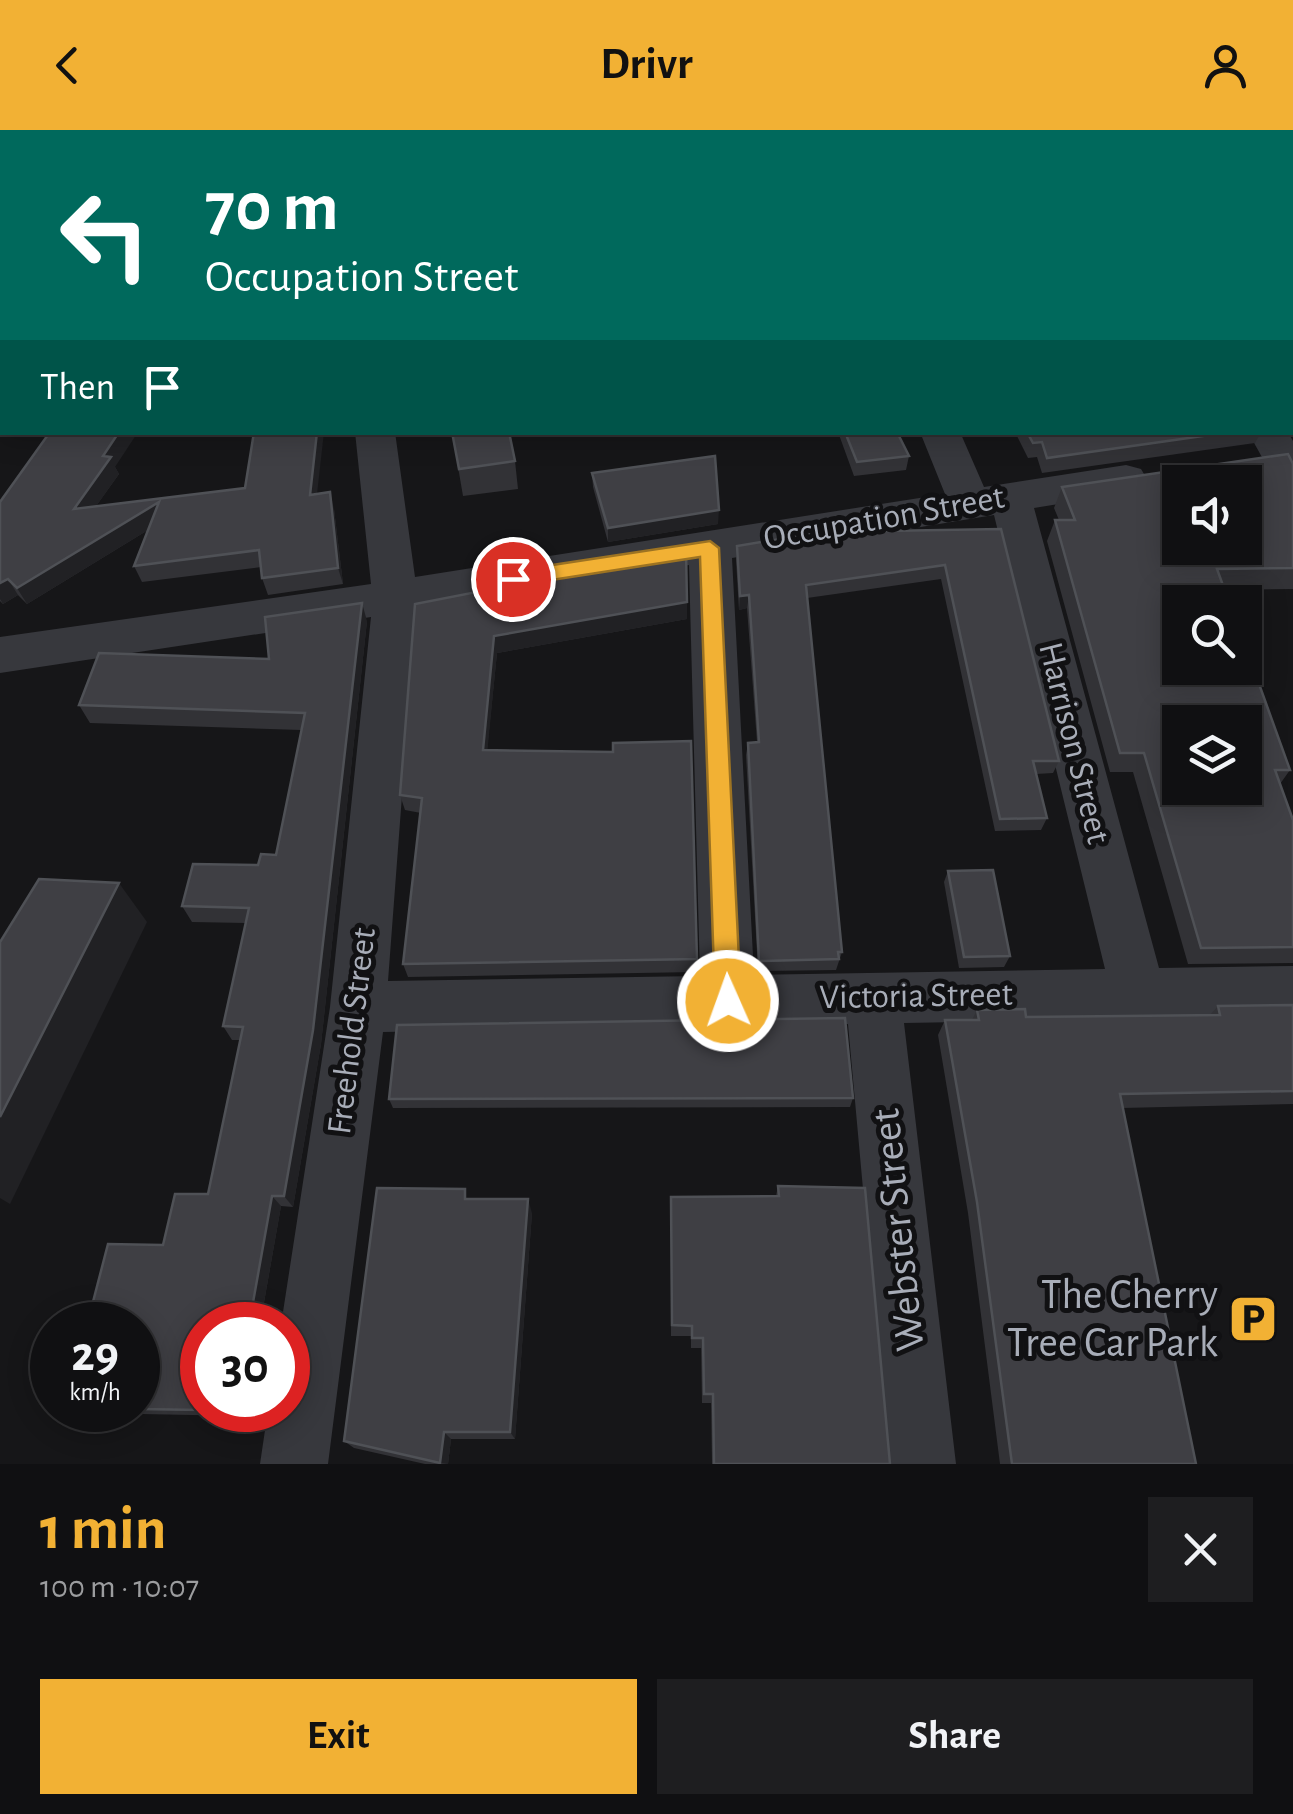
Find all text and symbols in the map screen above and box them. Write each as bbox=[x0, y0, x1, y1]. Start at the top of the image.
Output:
icon: back bbox=[40, 38, 95, 93]
icon: person bbox=[1198, 38, 1253, 93]
text: Drivr bbox=[600, 42, 693, 87]
icon: left bbox=[40, 170, 170, 300]
text: 70 m bbox=[205, 173, 339, 243]
text: Occupation Street bbox=[205, 255, 518, 300]
icon: arrive bbox=[135, 360, 190, 415]
text: Then bbox=[40, 369, 115, 407]
map controls bbox=[1162, 465, 1262, 805]
button: sound bbox=[1162, 465, 1262, 565]
street label: Occupation Street bbox=[761, 480, 1007, 556]
pin bbox=[471, 537, 556, 622]
icon: arrive bbox=[486, 552, 541, 607]
button: search bbox=[1162, 585, 1262, 685]
street label: Harrison Street bbox=[1032, 639, 1116, 847]
button: layers bbox=[1162, 705, 1262, 805]
street label: Freehold Street bbox=[322, 926, 382, 1136]
position arrow bbox=[676, 949, 780, 1053]
street label: Victoria Street bbox=[819, 977, 1013, 1015]
street label: Webster Street bbox=[864, 1107, 932, 1353]
place label: The Cherry Tree Car Park bbox=[1007, 1274, 1218, 1364]
parking icon: The Cherry Tree Car Park bbox=[1227, 1293, 1279, 1345]
speed limit sign: 30 bbox=[180, 1302, 310, 1432]
text: 29 bbox=[71, 1330, 119, 1380]
text: km/h bbox=[69, 1380, 121, 1405]
button: close bbox=[1148, 1497, 1253, 1602]
text: 1 min bbox=[40, 1500, 166, 1560]
text: 100 m · 10:07 bbox=[40, 1571, 199, 1603]
button: Exit bbox=[40, 1679, 637, 1794]
button: Share bbox=[657, 1679, 1253, 1794]

